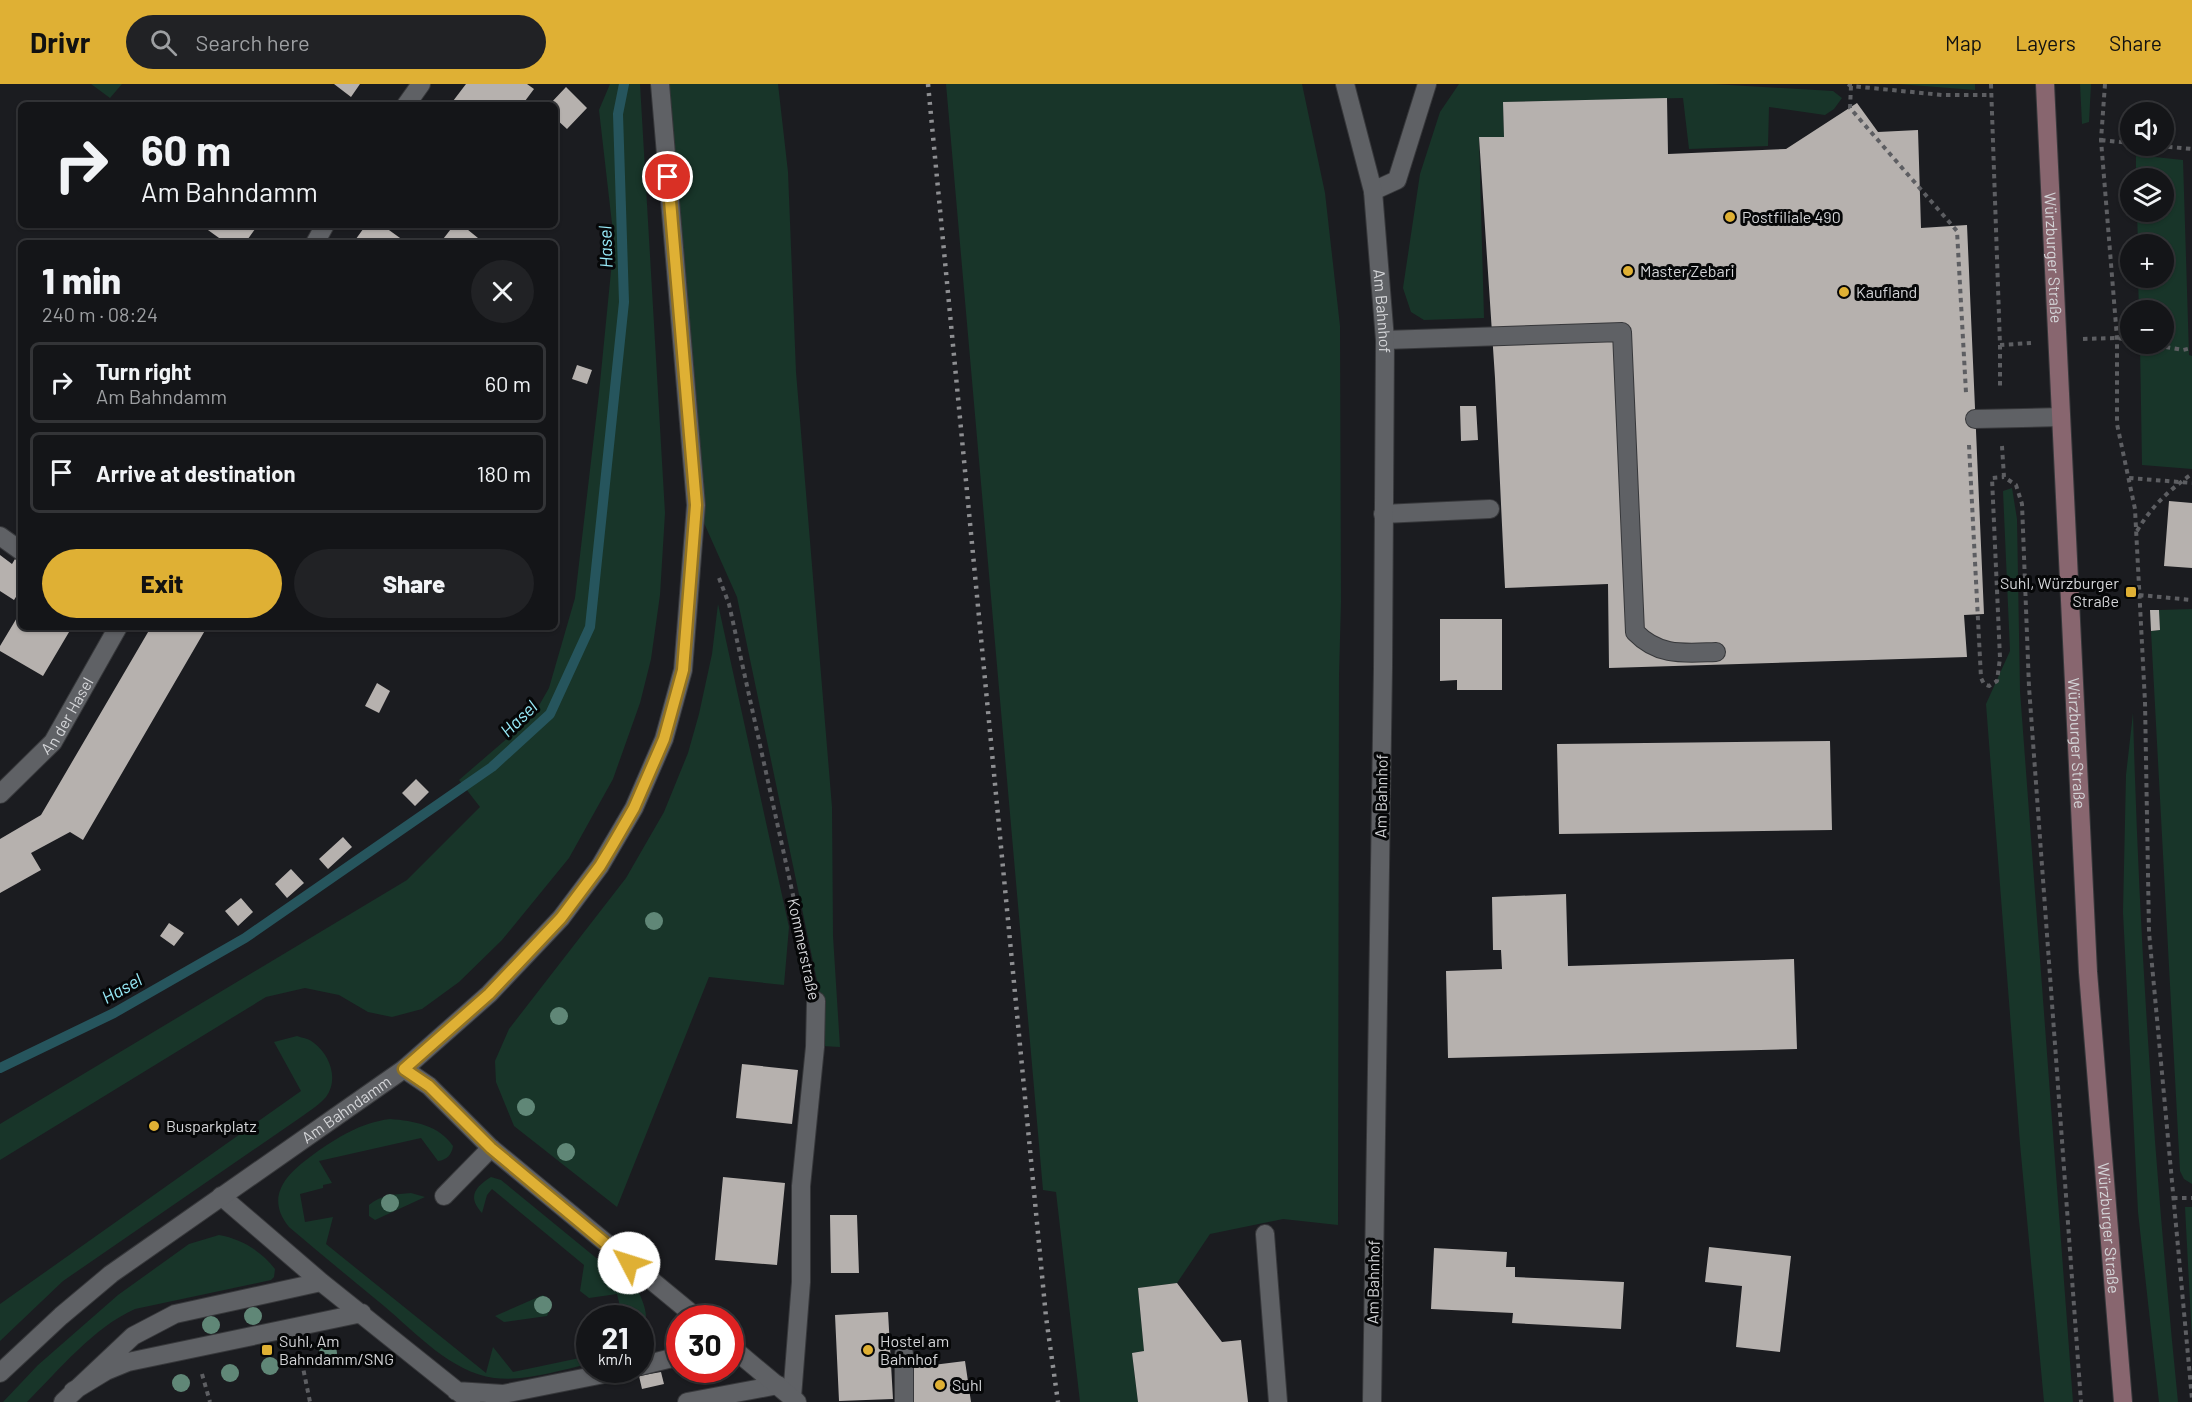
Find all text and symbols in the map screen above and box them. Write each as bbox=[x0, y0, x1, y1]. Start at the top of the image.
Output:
search box bbox=[126, 15, 546, 69]
text: Drivr bbox=[30, 25, 90, 59]
icon: search bbox=[147, 26, 180, 59]
text: Search here bbox=[195, 29, 310, 55]
text: Map bbox=[1945, 30, 1982, 55]
text: Layers bbox=[2015, 30, 2076, 55]
text: Share bbox=[2109, 30, 2162, 55]
map controls bbox=[2120, 102, 2174, 354]
button: sound bbox=[2120, 102, 2174, 156]
text: 60 m bbox=[141, 124, 231, 174]
icon: right bbox=[42, 126, 120, 204]
pin bbox=[642, 151, 693, 202]
icon: arrive bbox=[651, 160, 684, 193]
button: layers bbox=[2120, 168, 2174, 222]
text: Am Bahndamm bbox=[141, 175, 318, 207]
street label: Würzburger Straße bbox=[2041, 192, 2067, 324]
place label: Postfiliale 490 bbox=[1742, 207, 1841, 226]
marker: Postfiliale 490 bbox=[1723, 210, 1737, 224]
water label: Hasel bbox=[593, 225, 617, 269]
button: + bbox=[2120, 234, 2174, 288]
text: 1 min bbox=[42, 258, 121, 301]
button: close bbox=[471, 260, 534, 323]
place label: Master Zebari bbox=[1640, 261, 1735, 280]
marker: Master Zebari bbox=[1621, 264, 1635, 278]
street label: Am Bahnhof bbox=[1370, 268, 1395, 353]
place label: Kaufland bbox=[1856, 282, 1917, 301]
marker: Kaufland bbox=[1837, 285, 1851, 299]
button: − bbox=[2120, 300, 2174, 354]
text: 240 m · 08:24 bbox=[42, 302, 158, 326]
text: Turn right bbox=[96, 358, 191, 384]
icon: right bbox=[45, 366, 78, 399]
text: 60 m bbox=[485, 370, 531, 396]
text: Am Bahndamm bbox=[96, 384, 227, 408]
icon: arrive bbox=[45, 456, 78, 489]
text: Arrive at destination bbox=[96, 460, 295, 486]
text: 180 m bbox=[477, 460, 531, 486]
button: Exit bbox=[42, 549, 282, 618]
button: Share bbox=[294, 549, 534, 618]
place label: Suhl, Würzburger Straße bbox=[2000, 573, 2119, 610]
marker: Suhl, Würzburger Straße bbox=[2124, 585, 2138, 599]
street label: An der Hasel bbox=[36, 674, 97, 758]
street label: Würzburger Straße bbox=[2065, 677, 2090, 809]
water label: Hasel bbox=[495, 696, 541, 741]
street label: Am Bahnhof bbox=[1370, 753, 1391, 838]
street label: Kommerstraße bbox=[784, 896, 825, 1002]
water label: Hasel bbox=[98, 968, 146, 1008]
street label: Am Bahndamm bbox=[298, 1071, 394, 1147]
place label: Busparkplatz bbox=[166, 1116, 257, 1135]
marker: Busparkplatz bbox=[147, 1119, 161, 1133]
street label: Würzburger Straße bbox=[2095, 1162, 2124, 1294]
position arrow bbox=[597, 1231, 661, 1295]
street label: Am Bahnhof bbox=[1362, 1239, 1383, 1324]
speed limit sign: 30 bbox=[666, 1305, 744, 1383]
text: 21 bbox=[601, 1319, 629, 1355]
place label: Suhl, Am Bahndamm/SNG bbox=[279, 1331, 394, 1368]
place label: Hostel am Bahnhof bbox=[880, 1331, 949, 1368]
marker: Suhl, Am Bahndamm/SNG bbox=[260, 1343, 274, 1357]
marker: Hostel am Bahnhof bbox=[861, 1343, 875, 1357]
text: km/h bbox=[598, 1350, 632, 1368]
place label: Suhl bbox=[952, 1375, 982, 1394]
marker: Suhl bbox=[933, 1378, 947, 1392]

